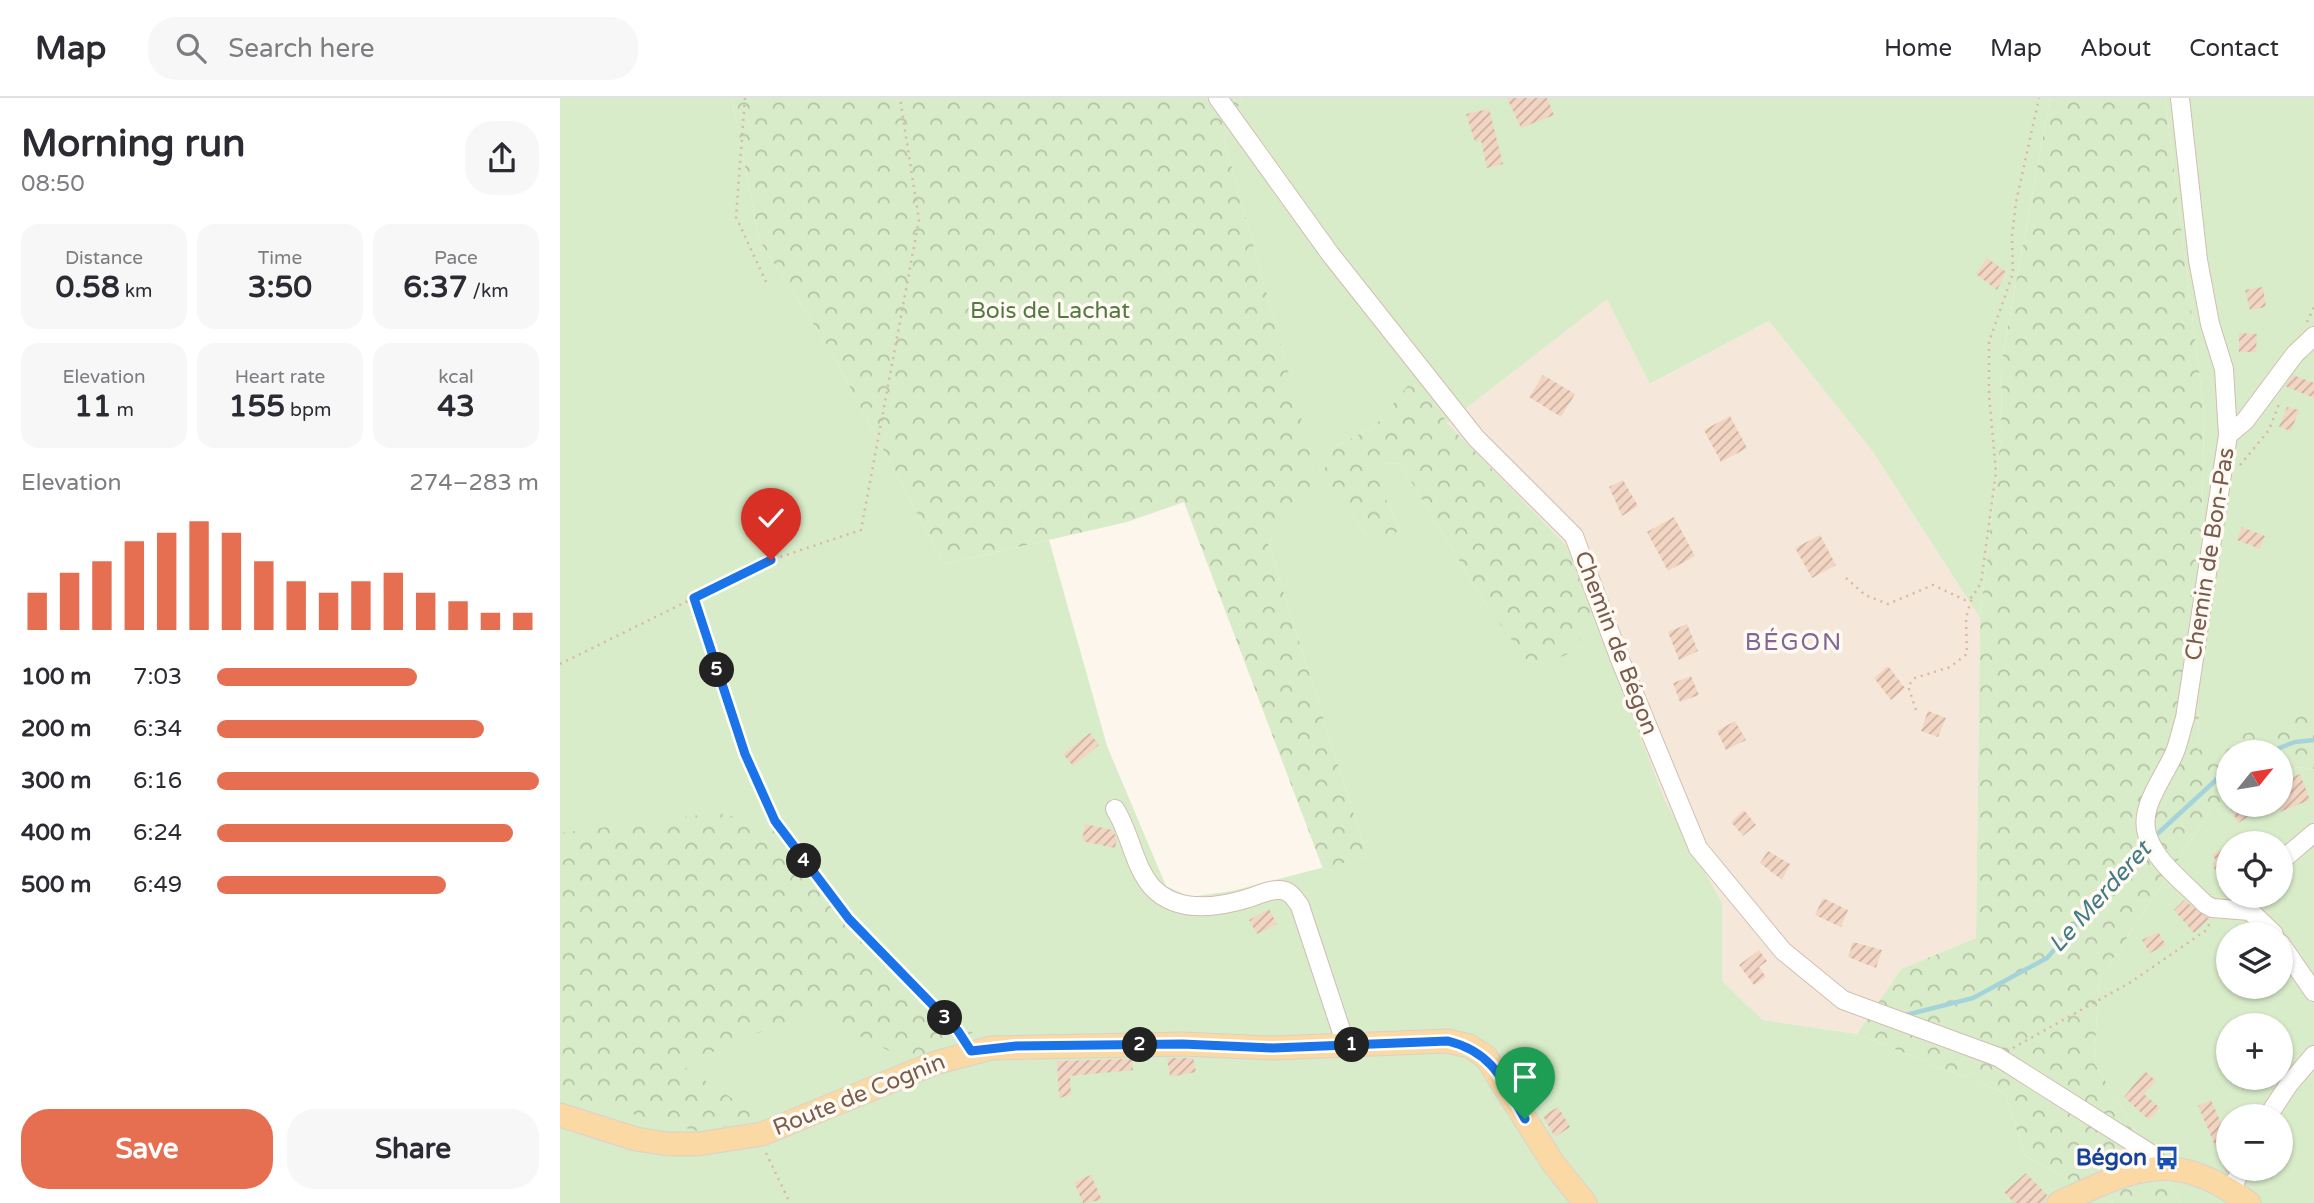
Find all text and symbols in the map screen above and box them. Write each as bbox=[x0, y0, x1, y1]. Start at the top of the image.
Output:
search box bbox=[148, 17, 638, 80]
text: Map bbox=[35, 29, 106, 68]
icon: search bbox=[172, 29, 210, 67]
text: Search here bbox=[228, 33, 374, 64]
text: Home bbox=[1884, 34, 1952, 63]
text: Map bbox=[1990, 34, 2042, 63]
text: About bbox=[2080, 34, 2151, 63]
text: Contact bbox=[2189, 34, 2279, 63]
text: Morning run bbox=[21, 121, 245, 167]
button: share bbox=[465, 121, 539, 195]
text: 08:50 bbox=[21, 170, 85, 198]
text: Distance bbox=[65, 247, 143, 269]
text: Time bbox=[258, 247, 302, 269]
text: Pace bbox=[434, 247, 478, 269]
text: 0.58 bbox=[55, 269, 120, 306]
text: 3:50 bbox=[248, 269, 312, 306]
text: 6:37 bbox=[403, 269, 468, 306]
text: km bbox=[120, 280, 153, 302]
text: /km bbox=[468, 280, 509, 302]
park label: Bois de Lachat bbox=[970, 297, 1130, 325]
text: Elevation bbox=[62, 366, 146, 388]
text: Heart rate bbox=[235, 366, 325, 388]
text: kcal bbox=[438, 366, 474, 388]
text: 11 bbox=[74, 388, 112, 425]
text: 155 bbox=[229, 388, 285, 425]
text: 43 bbox=[437, 388, 475, 425]
text: m bbox=[112, 399, 134, 421]
text: bpm bbox=[285, 399, 331, 421]
street label: Chemin de Bon-Pas bbox=[2179, 445, 2241, 663]
text: Elevation bbox=[21, 469, 122, 497]
text: 274–283 m bbox=[409, 469, 539, 497]
pin bbox=[741, 488, 801, 560]
icon: check bbox=[752, 499, 790, 537]
street label: Chemin de Bégon bbox=[1568, 547, 1664, 739]
district label: BÉGON bbox=[1745, 627, 1843, 657]
pin: 5 bbox=[700, 652, 734, 688]
text: 5 bbox=[711, 658, 722, 680]
text: 100 m bbox=[21, 663, 91, 691]
text: 7:03 bbox=[133, 663, 182, 691]
text: 200 m bbox=[21, 715, 91, 743]
text: 6:34 bbox=[133, 715, 182, 743]
north arrow bbox=[2216, 740, 2292, 817]
map controls bbox=[2216, 740, 2293, 1181]
text: 300 m bbox=[21, 767, 91, 795]
text: 6:16 bbox=[133, 767, 182, 795]
text: 400 m bbox=[21, 819, 91, 847]
text: 6:24 bbox=[133, 819, 182, 847]
button: locate bbox=[2216, 831, 2293, 908]
water label: Le Merderet bbox=[2043, 833, 2159, 958]
pin: 4 bbox=[786, 844, 822, 878]
text: 4 bbox=[798, 849, 809, 871]
text: 500 m bbox=[21, 871, 91, 899]
text: 6:49 bbox=[133, 871, 182, 899]
button: layers bbox=[2216, 922, 2293, 999]
pin: 3 bbox=[928, 1000, 962, 1035]
text: 3 bbox=[939, 1006, 950, 1028]
button: + bbox=[2216, 1013, 2293, 1090]
pin: 2 bbox=[1122, 1028, 1158, 1062]
pin: 1 bbox=[1334, 1028, 1370, 1062]
text: 2 bbox=[1134, 1033, 1145, 1055]
text: 1 bbox=[1346, 1033, 1357, 1055]
pin bbox=[1495, 1047, 1555, 1119]
street label: Route de Cognin bbox=[769, 1048, 949, 1142]
icon: arrive bbox=[1506, 1058, 1544, 1096]
button: − bbox=[2216, 1104, 2293, 1181]
button: Save bbox=[21, 1109, 273, 1189]
button: Share bbox=[287, 1109, 539, 1189]
place label: Bégon bbox=[2076, 1144, 2147, 1172]
bus stop icon: Bégon bbox=[2153, 1144, 2181, 1172]

